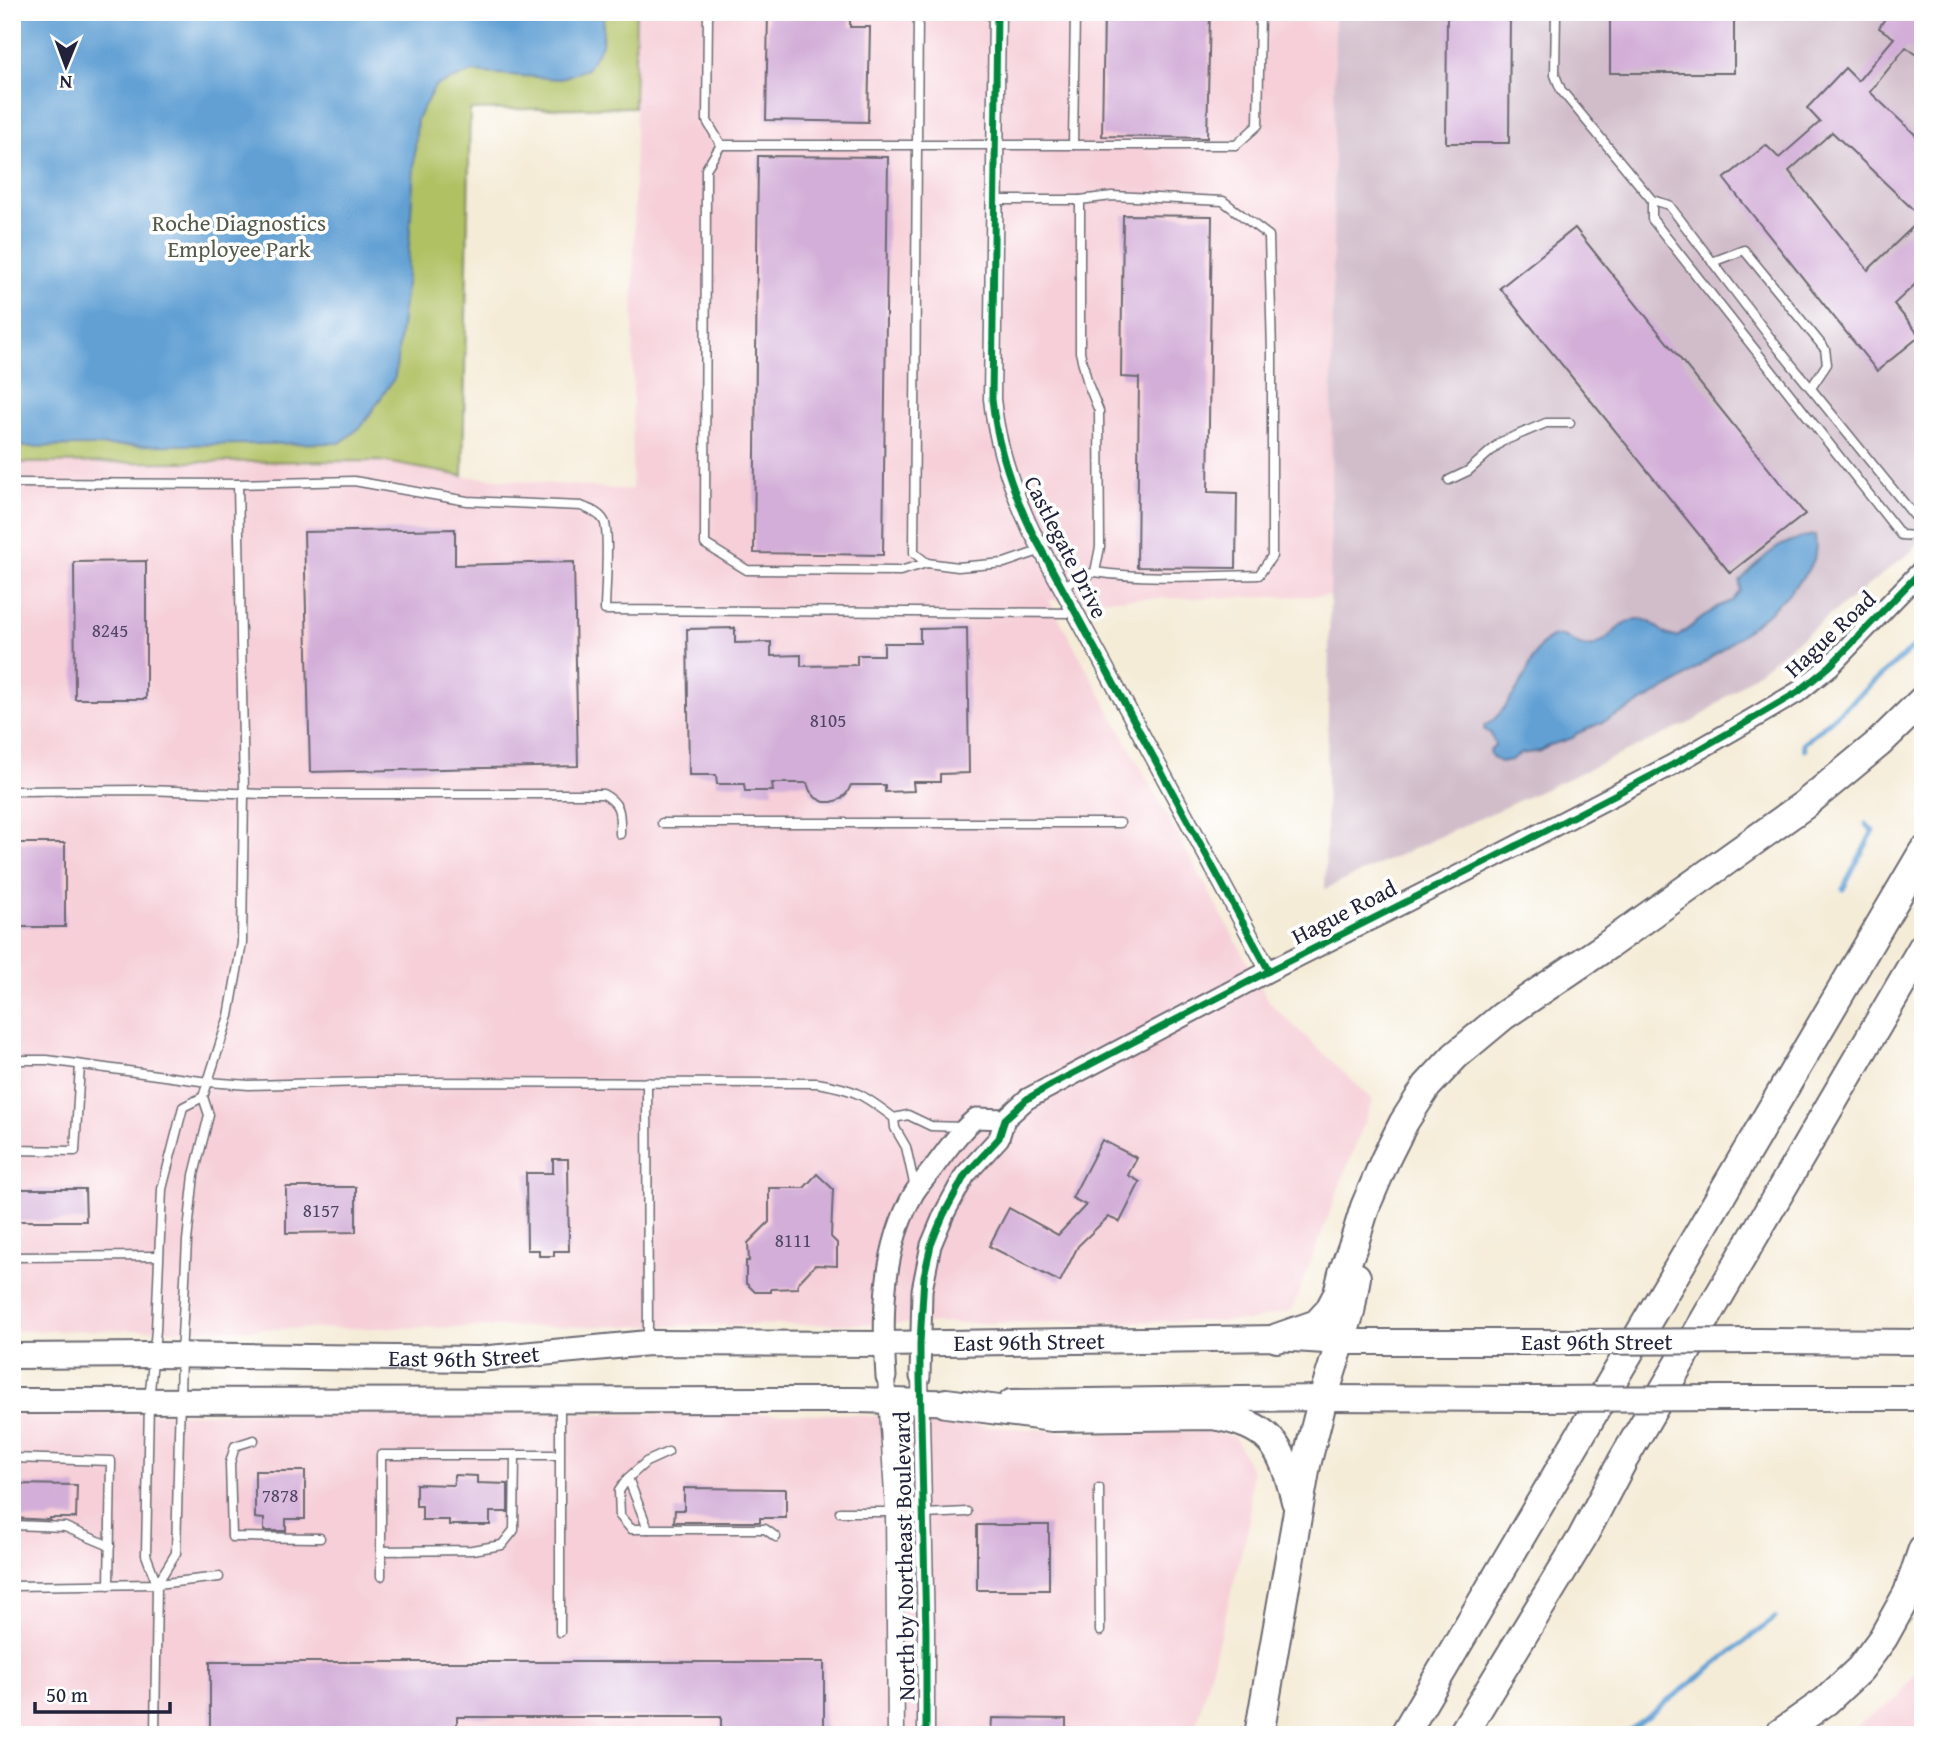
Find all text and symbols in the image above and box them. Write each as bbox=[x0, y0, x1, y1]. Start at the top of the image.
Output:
north arrow bbox=[32, 32, 102, 102]
text: N bbox=[59, 69, 72, 97]
park label: Roche Diagnostics Employee Park bbox=[152, 206, 326, 265]
street label: Castlegate Drive bbox=[1016, 470, 1117, 624]
street label: Hague Road bbox=[1777, 582, 1883, 685]
house number: 8245 bbox=[92, 616, 128, 644]
house number: 8105 bbox=[810, 706, 846, 734]
street label: Hague Road bbox=[1285, 871, 1403, 952]
house number: 8157 bbox=[303, 1196, 339, 1224]
house number: 8111 bbox=[775, 1226, 811, 1254]
street label: East 96th Street bbox=[953, 1324, 1105, 1359]
street label: East 96th Street bbox=[1521, 1325, 1673, 1358]
street label: East 96th Street bbox=[388, 1336, 541, 1375]
street label: North by Northeast Boulevard bbox=[884, 1410, 923, 1701]
house number: 7878 bbox=[262, 1481, 298, 1509]
scale bar bbox=[35, 1670, 170, 1714]
text: 50 m bbox=[46, 1679, 88, 1710]

